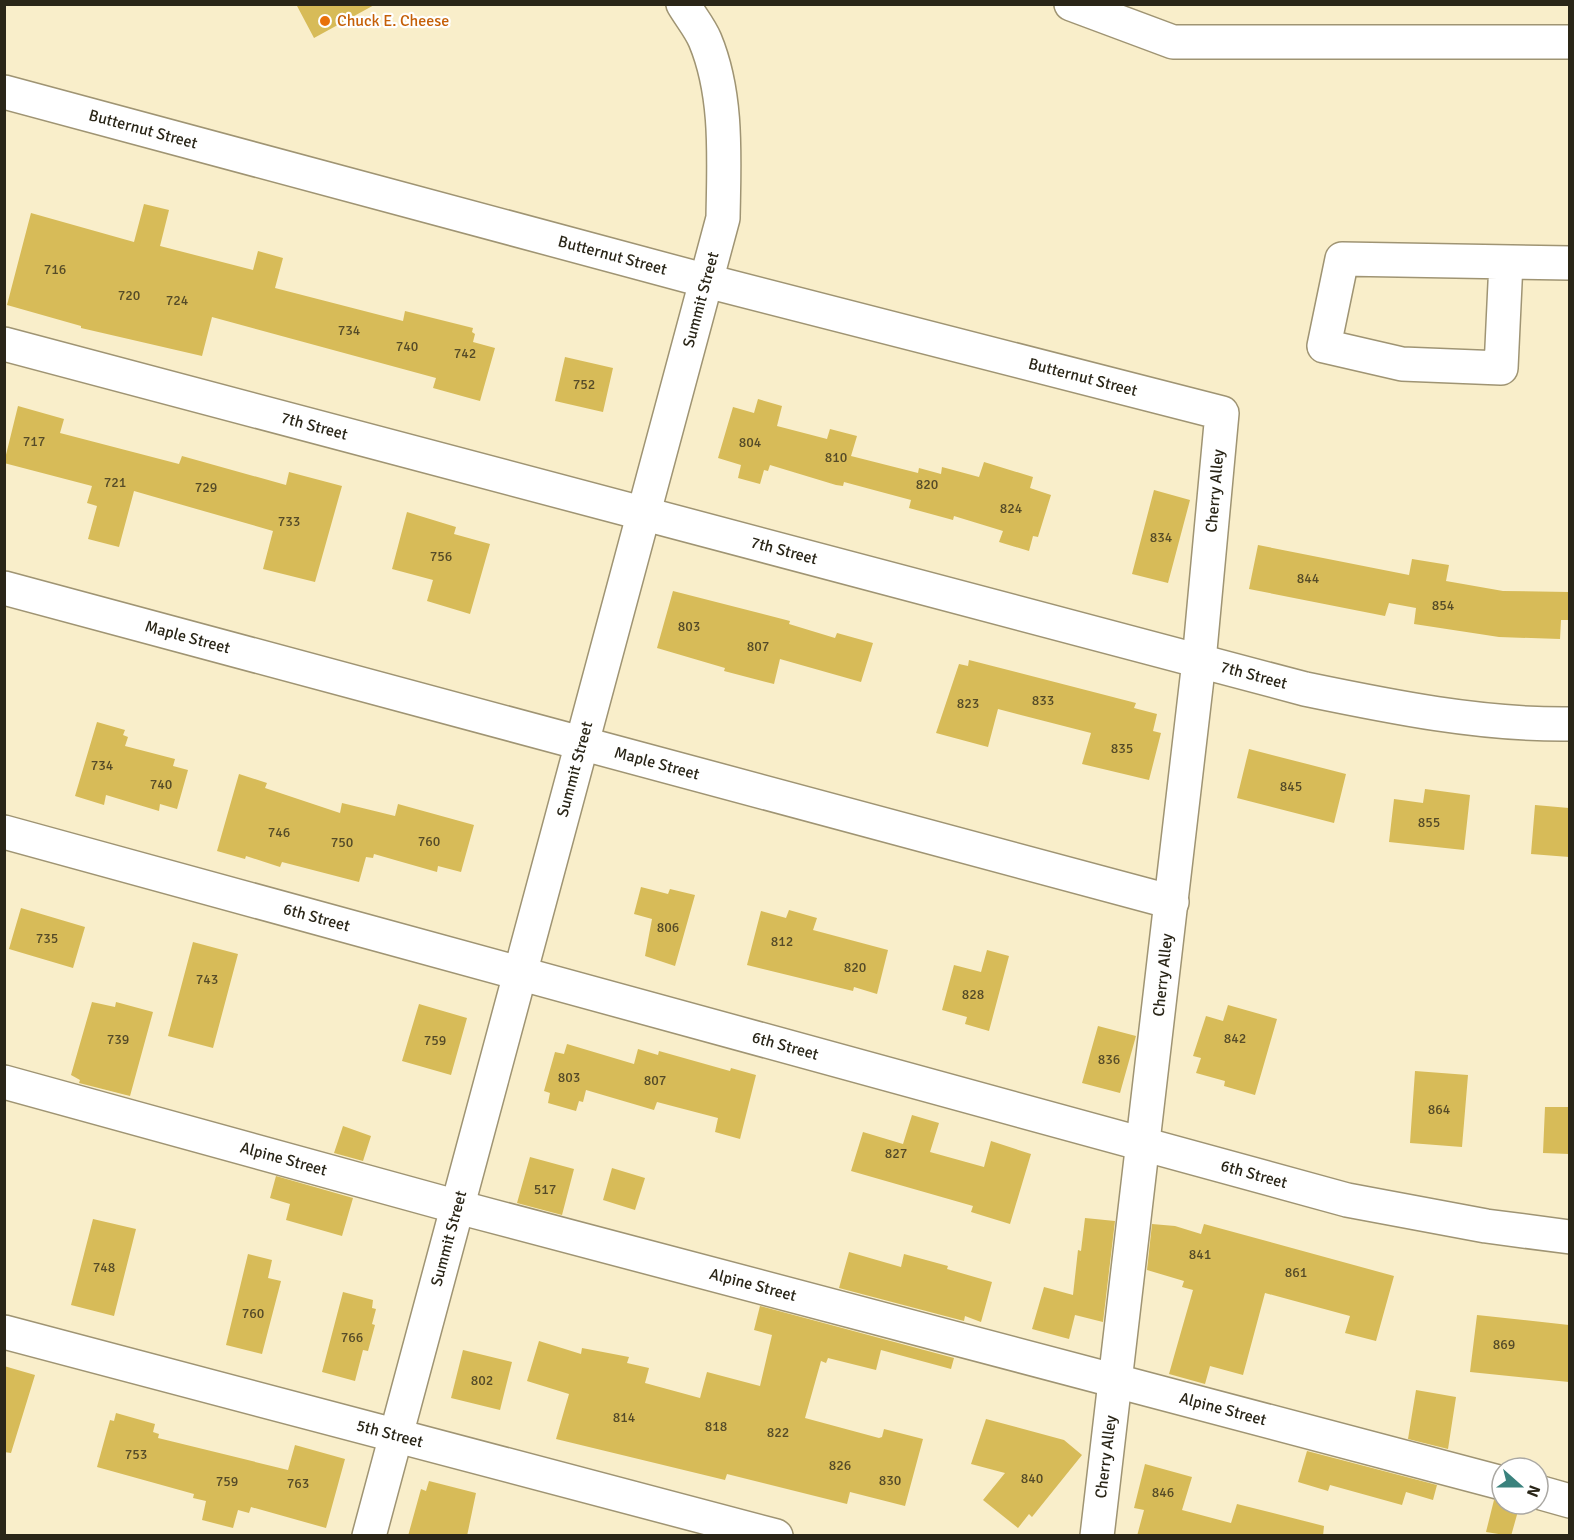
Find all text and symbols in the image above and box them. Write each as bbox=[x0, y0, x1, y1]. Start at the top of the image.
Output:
place label: Chuck E. Cheese bbox=[337, 11, 449, 31]
marker: Chuck E. Cheese bbox=[318, 14, 332, 28]
street label: Butternut Street bbox=[86, 105, 200, 154]
street label: Butternut Street bbox=[556, 231, 669, 280]
street label: Summit Street bbox=[679, 249, 724, 350]
house number: 716 bbox=[44, 261, 66, 278]
house number: 720 bbox=[118, 287, 140, 304]
house number: 724 bbox=[166, 292, 189, 309]
house number: 734 bbox=[338, 322, 361, 339]
house number: 740 bbox=[396, 338, 418, 355]
house number: 742 bbox=[454, 345, 476, 362]
street label: Butternut Street bbox=[1026, 354, 1140, 401]
house number: 752 bbox=[573, 376, 595, 393]
street label: 7th Street bbox=[279, 408, 350, 445]
house number: 717 bbox=[23, 433, 45, 450]
house number: 804 bbox=[739, 434, 762, 451]
street label: Cherry Alley bbox=[1201, 448, 1229, 533]
house number: 810 bbox=[825, 449, 847, 466]
house number: 721 bbox=[104, 474, 126, 491]
house number: 820 bbox=[916, 476, 938, 493]
house number: 729 bbox=[195, 479, 217, 496]
house number: 824 bbox=[1000, 500, 1023, 517]
house number: 733 bbox=[278, 513, 300, 530]
house number: 834 bbox=[1150, 529, 1173, 546]
street label: 7th Street bbox=[748, 532, 820, 569]
house number: 756 bbox=[430, 548, 452, 565]
house number: 844 bbox=[1297, 570, 1320, 587]
house number: 854 bbox=[1432, 597, 1455, 614]
street label: Maple Street bbox=[143, 616, 233, 658]
house number: 803 bbox=[678, 618, 700, 635]
house number: 807 bbox=[747, 638, 769, 655]
street label: 7th Street bbox=[1218, 657, 1290, 694]
house number: 833 bbox=[1032, 692, 1054, 709]
house number: 823 bbox=[957, 695, 979, 712]
street label: Summit Street bbox=[553, 719, 597, 819]
house number: 835 bbox=[1111, 740, 1133, 757]
street label: Maple Street bbox=[612, 743, 702, 785]
house number: 734 bbox=[91, 757, 114, 774]
house number: 740 bbox=[150, 776, 172, 793]
house number: 845 bbox=[1280, 778, 1302, 795]
house number: 855 bbox=[1418, 814, 1440, 831]
house number: 746 bbox=[268, 824, 290, 841]
house number: 760 bbox=[418, 833, 440, 850]
house number: 750 bbox=[331, 834, 353, 851]
street label: 6th Street bbox=[281, 899, 352, 936]
house number: 806 bbox=[657, 919, 679, 936]
house number: 735 bbox=[36, 930, 58, 947]
street label: Cherry Alley bbox=[1149, 932, 1177, 1018]
house number: 812 bbox=[771, 933, 793, 950]
house number: 820 bbox=[844, 959, 866, 976]
house number: 743 bbox=[196, 971, 218, 988]
house number: 828 bbox=[962, 986, 984, 1003]
street label: 6th Street bbox=[750, 1027, 821, 1065]
house number: 842 bbox=[1224, 1030, 1246, 1047]
house number: 739 bbox=[107, 1031, 129, 1048]
house number: 759 bbox=[424, 1032, 446, 1049]
house number: 836 bbox=[1098, 1051, 1120, 1068]
house number: 803 bbox=[558, 1069, 580, 1086]
house number: 807 bbox=[644, 1072, 666, 1089]
house number: 864 bbox=[1428, 1101, 1451, 1118]
street label: Alpine Street bbox=[238, 1138, 330, 1181]
house number: 827 bbox=[885, 1145, 907, 1162]
street label: 6th Street bbox=[1218, 1156, 1290, 1193]
house number: 517 bbox=[534, 1181, 556, 1198]
street label: Summit Street bbox=[426, 1188, 471, 1289]
house number: 841 bbox=[1189, 1246, 1211, 1263]
house number: 748 bbox=[93, 1259, 115, 1276]
street label: Alpine Street bbox=[707, 1264, 799, 1306]
house number: 861 bbox=[1285, 1264, 1307, 1281]
house number: 760 bbox=[242, 1305, 264, 1322]
house number: 766 bbox=[341, 1329, 363, 1346]
house number: 869 bbox=[1493, 1336, 1515, 1353]
house number: 802 bbox=[471, 1372, 493, 1389]
street label: Alpine Street bbox=[1177, 1388, 1269, 1430]
house number: 814 bbox=[613, 1409, 636, 1426]
street label: Cherry Alley bbox=[1091, 1414, 1121, 1500]
street label: 5th Street bbox=[354, 1416, 426, 1452]
house number: 818 bbox=[705, 1418, 727, 1435]
house number: 822 bbox=[767, 1424, 789, 1441]
house number: 753 bbox=[125, 1446, 147, 1463]
north arrow bbox=[1490, 1456, 1550, 1516]
house number: 826 bbox=[829, 1457, 851, 1474]
house number: 840 bbox=[1021, 1470, 1043, 1487]
house number: 830 bbox=[879, 1472, 901, 1489]
house number: 759 bbox=[216, 1473, 238, 1490]
house number: 763 bbox=[287, 1475, 309, 1492]
text: N bbox=[1522, 1482, 1544, 1500]
house number: 846 bbox=[1152, 1484, 1174, 1501]

